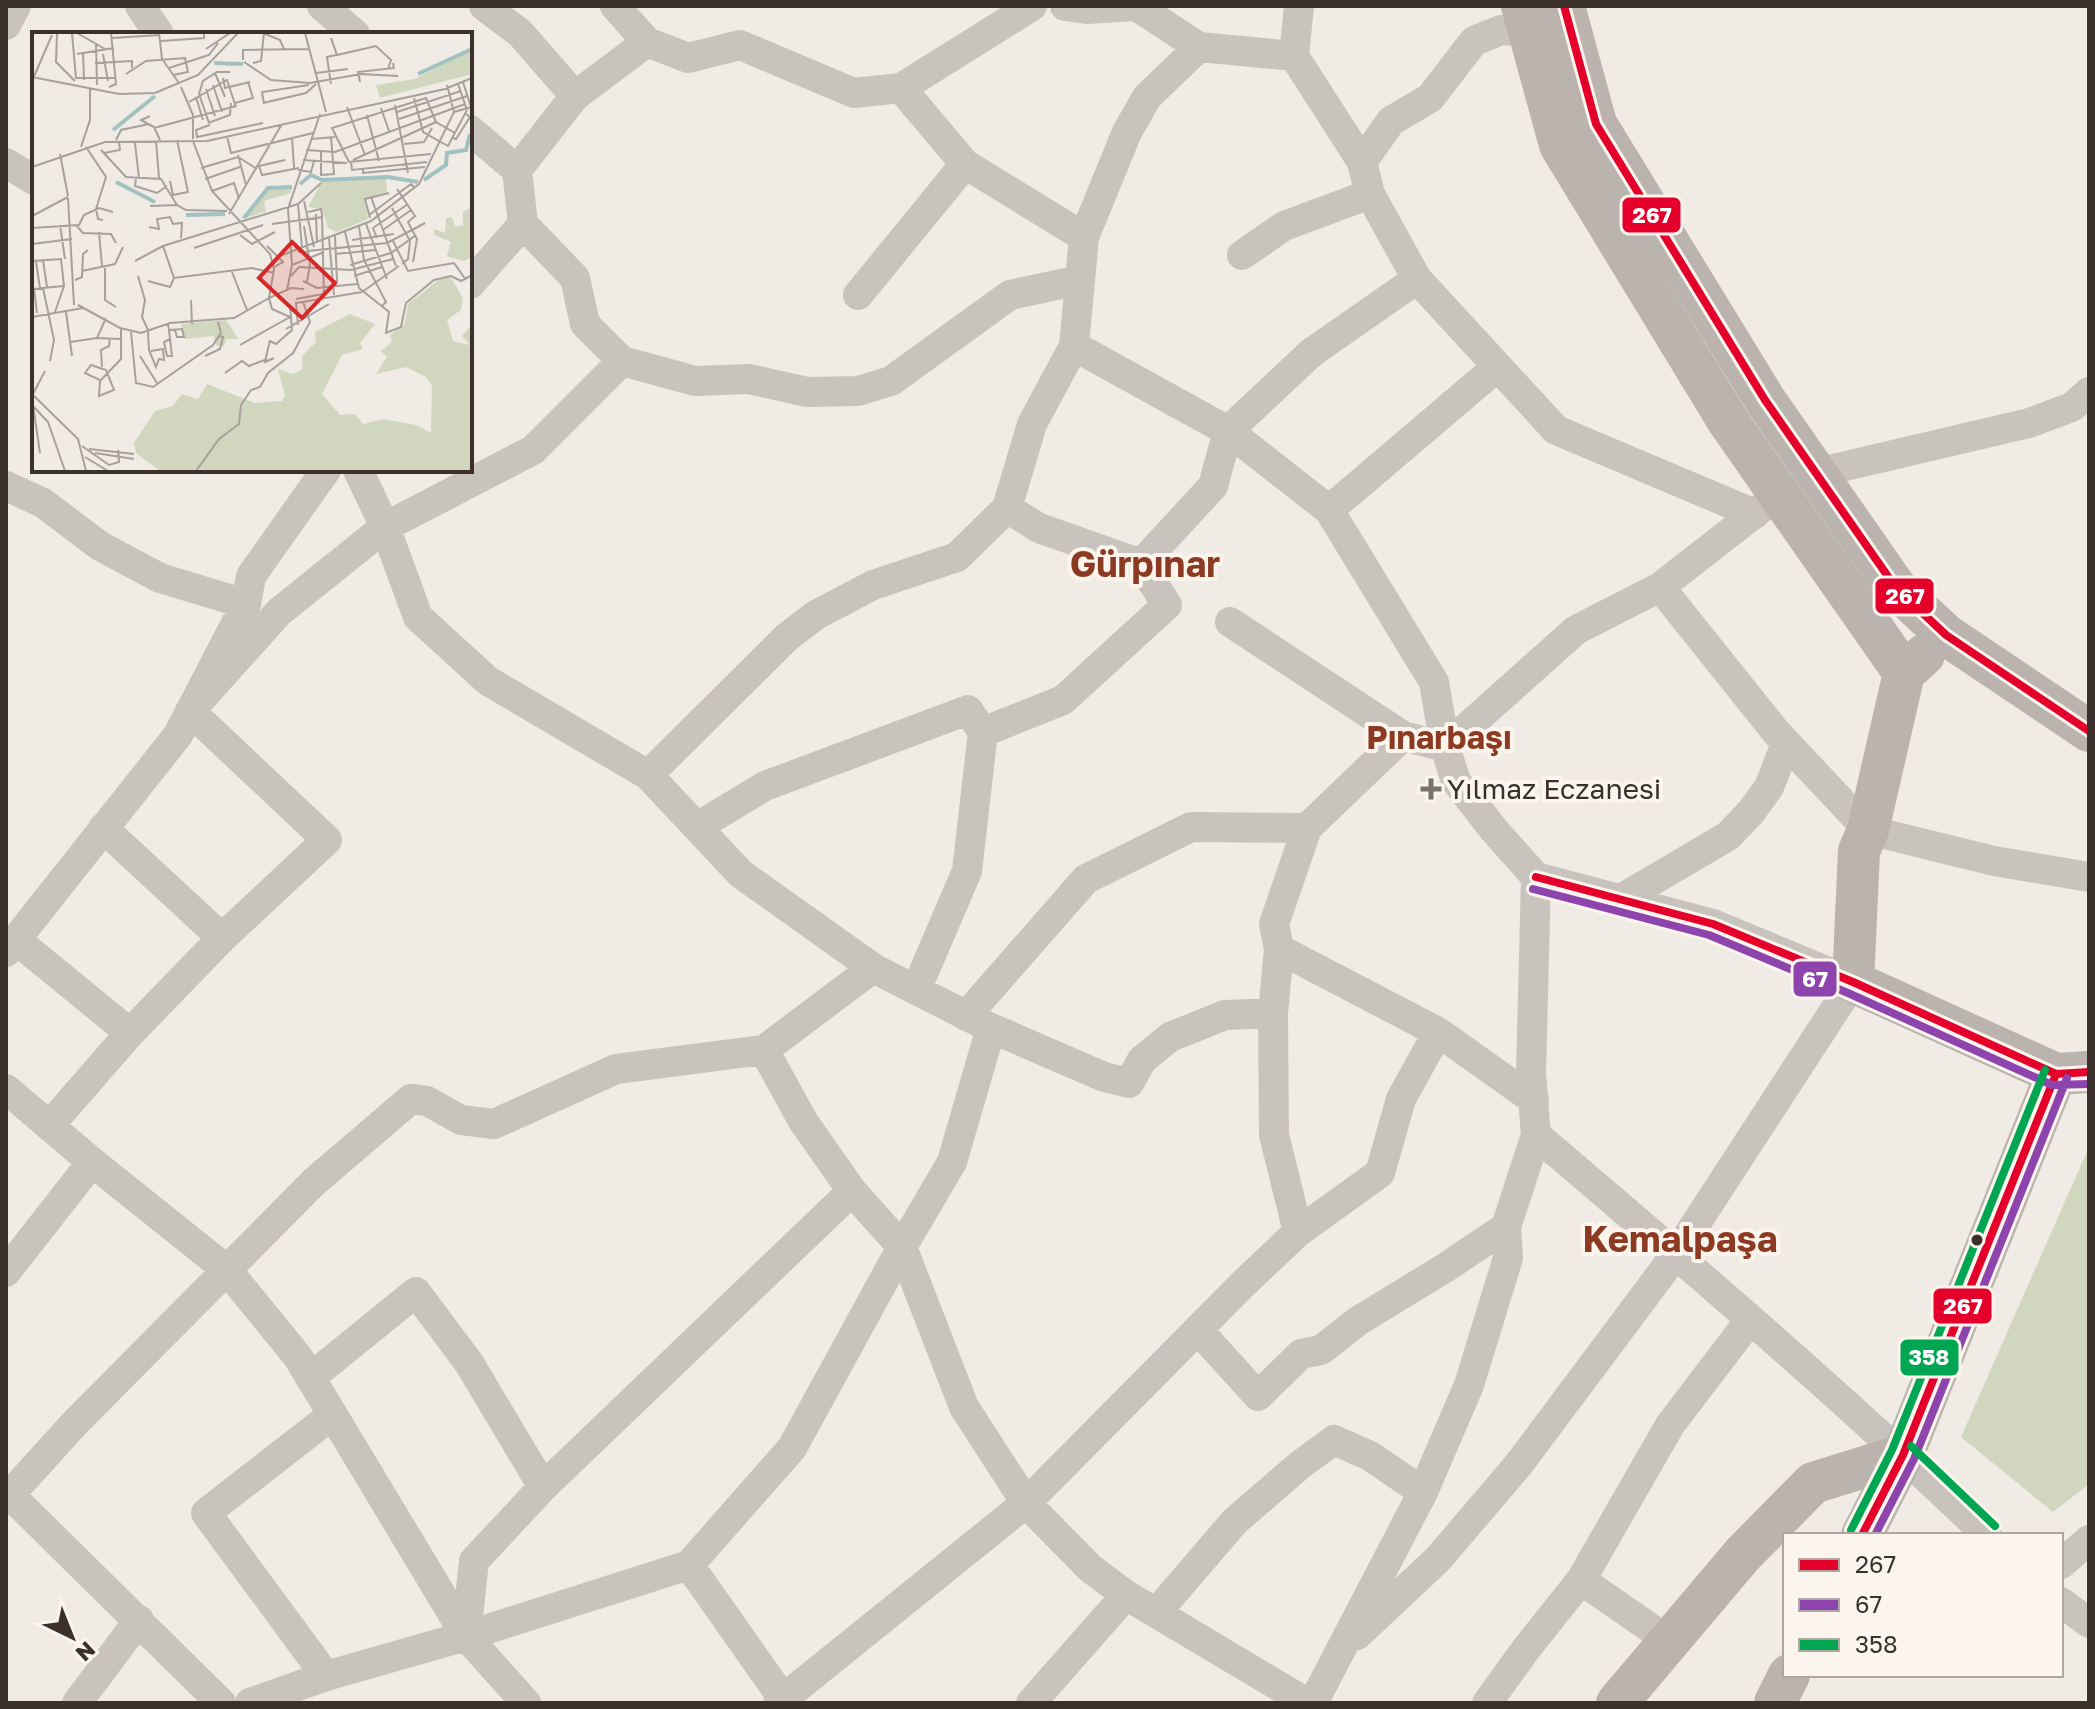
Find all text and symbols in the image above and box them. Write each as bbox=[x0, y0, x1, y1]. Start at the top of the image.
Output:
inset map bbox=[32, 32, 472, 472]
line badge: 267 bbox=[1621, 196, 1682, 234]
text: 267 bbox=[1632, 201, 1672, 228]
district label: Gürpınar bbox=[1070, 542, 1220, 585]
line badge: 267 bbox=[1874, 577, 1935, 615]
text: 267 bbox=[1885, 582, 1925, 609]
district label: Pınarbaşı bbox=[1366, 718, 1512, 756]
place label: Yılmaz Eczanesi bbox=[1447, 772, 1661, 805]
marker: Yılmaz Eczanesi bbox=[1422, 780, 1440, 798]
line badge: 67 bbox=[1792, 960, 1838, 998]
text: 67 bbox=[1802, 965, 1828, 992]
district label: Kemalpaşa bbox=[1582, 1217, 1778, 1260]
unlabelled marker bbox=[1969, 1232, 1985, 1248]
line badge: 267 bbox=[1932, 1287, 1993, 1325]
text: 267 bbox=[1943, 1292, 1983, 1319]
line badge: 358 bbox=[1899, 1338, 1960, 1377]
text: 358 bbox=[1909, 1343, 1949, 1370]
legend bbox=[1783, 1533, 2063, 1677]
text: 267 bbox=[1855, 1549, 1896, 1578]
text: 67 bbox=[1855, 1589, 1882, 1618]
north arrow bbox=[32, 1597, 112, 1677]
text: 358 bbox=[1855, 1629, 1898, 1658]
text: N bbox=[71, 1636, 101, 1668]

